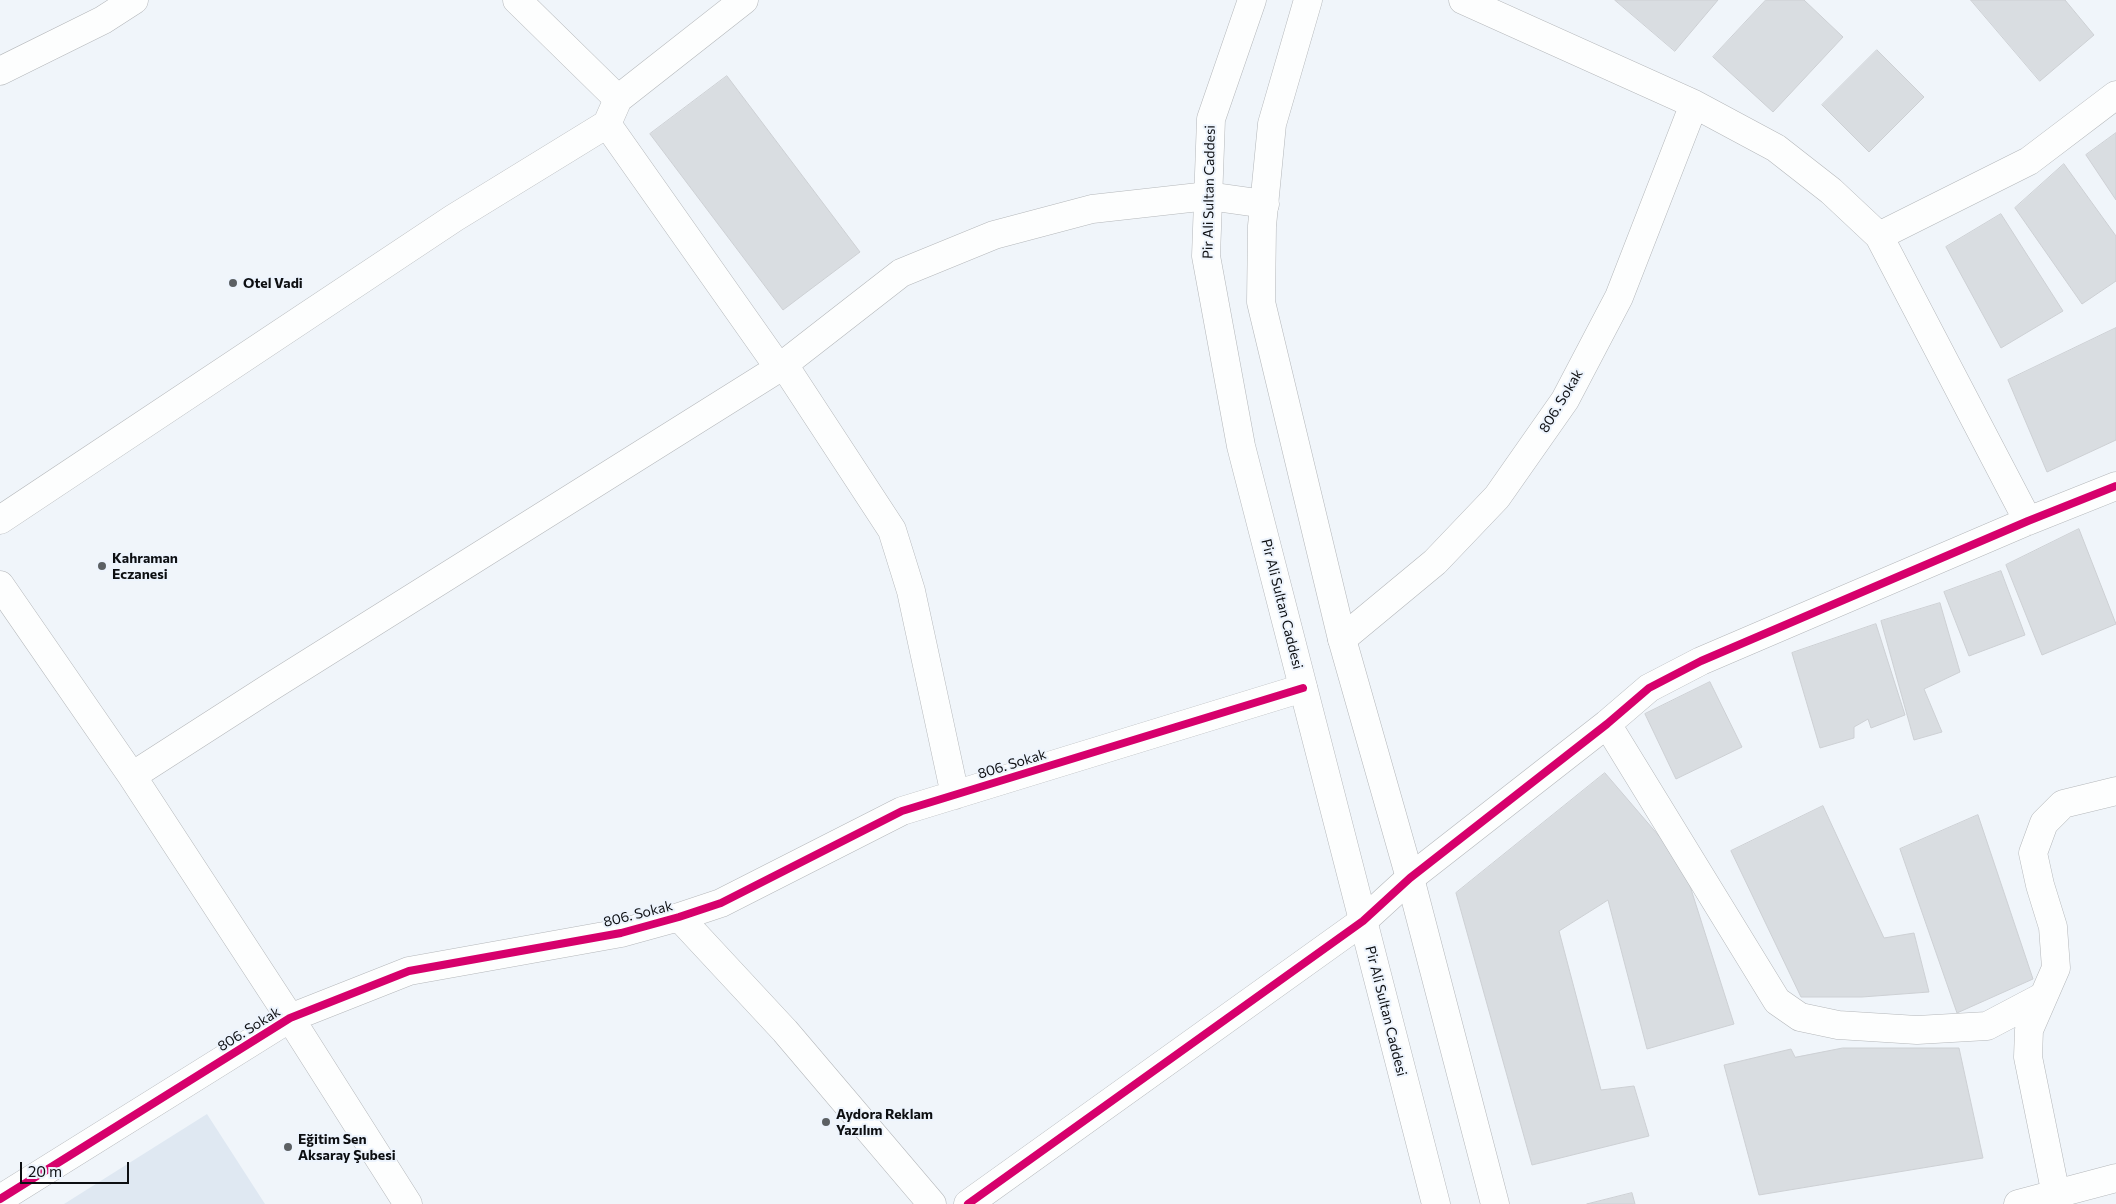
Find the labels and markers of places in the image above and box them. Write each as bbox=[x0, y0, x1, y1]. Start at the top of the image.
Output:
place label: Otel Vadi bbox=[243, 275, 303, 291]
marker: Otel Vadi bbox=[227, 277, 239, 289]
place label: Kahraman Eczanesi bbox=[112, 550, 178, 582]
marker: Kahraman Eczanesi bbox=[96, 560, 108, 572]
place label: Aydora Reklam Yazılım bbox=[836, 1106, 933, 1138]
marker: Aydora Reklam Yazılım bbox=[820, 1116, 832, 1128]
place label: Eğitim Sen Aksaray Şubesi bbox=[298, 1131, 396, 1164]
marker: Eğitim Sen Aksaray Şubesi bbox=[282, 1141, 294, 1153]

